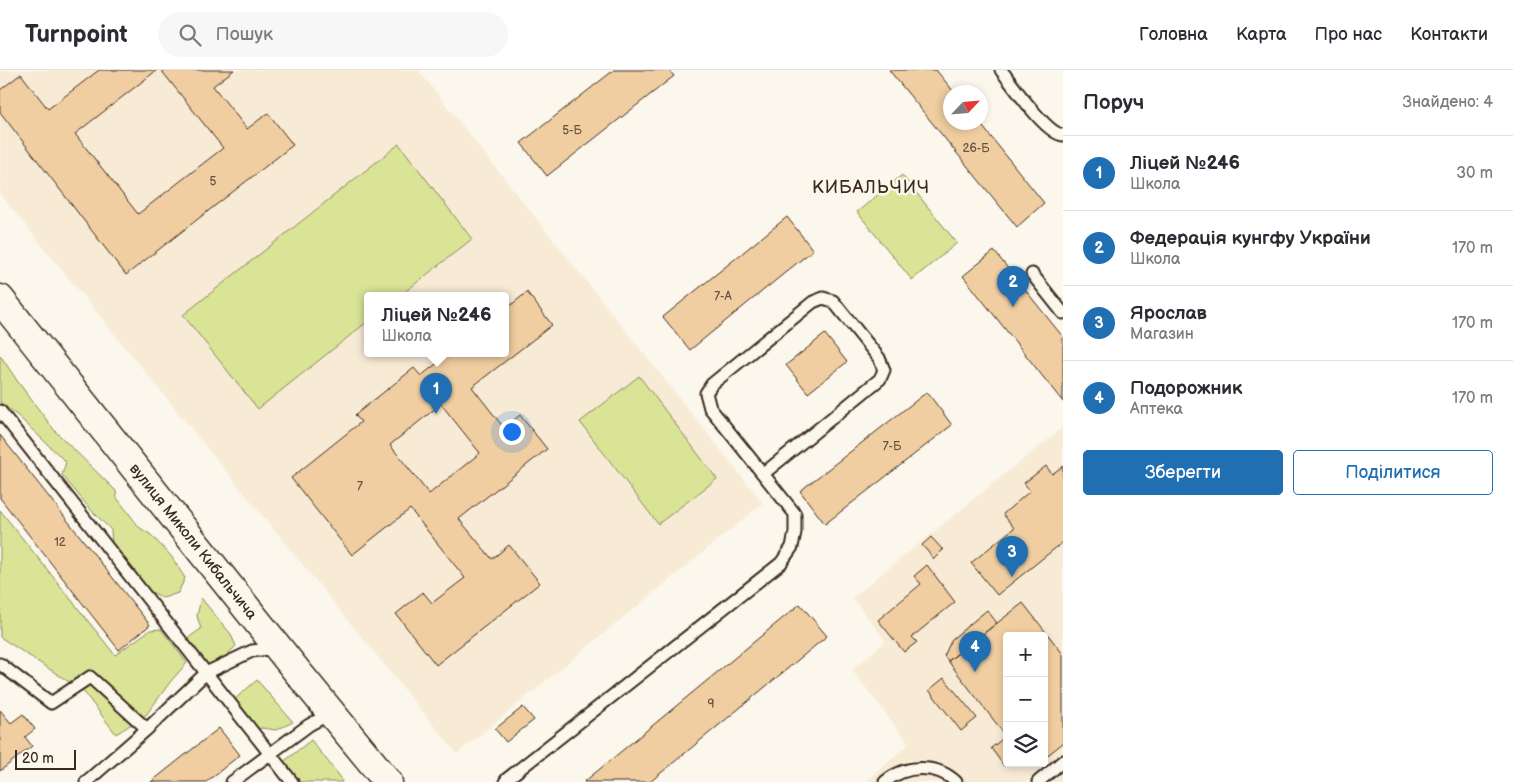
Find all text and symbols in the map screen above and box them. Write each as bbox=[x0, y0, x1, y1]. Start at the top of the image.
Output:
search box bbox=[158, 12, 508, 57]
text: Turnpoint bbox=[25, 20, 128, 49]
icon: search bbox=[176, 21, 204, 49]
text: Пошук bbox=[216, 23, 273, 46]
text: Головна bbox=[1139, 24, 1208, 45]
text: Карта bbox=[1236, 24, 1287, 45]
text: Про нас bbox=[1315, 24, 1382, 45]
text: Контакти bbox=[1410, 24, 1488, 45]
north arrow bbox=[943, 85, 988, 130]
text: Поруч bbox=[1083, 90, 1144, 115]
text: Знайдено: 4 bbox=[1403, 93, 1493, 112]
house number: 5-Б bbox=[562, 123, 582, 138]
house number: 26-Б bbox=[962, 141, 990, 156]
text: Ліцей №246 bbox=[1130, 152, 1240, 175]
text: 1 bbox=[1096, 164, 1102, 183]
text: 30 m bbox=[1456, 164, 1493, 183]
house number: 5 bbox=[210, 174, 217, 189]
text: Школа bbox=[1130, 175, 1180, 194]
district label: КИБАЛЬЧИЧ bbox=[812, 177, 930, 198]
text: Федерація кунгфу України bbox=[1130, 227, 1371, 250]
text: 2 bbox=[1094, 239, 1104, 258]
text: 170 m bbox=[1452, 239, 1493, 258]
text: Школа bbox=[1130, 250, 1180, 269]
pin: 2 bbox=[997, 266, 1029, 307]
house number: 7-А bbox=[714, 289, 733, 304]
popup bbox=[364, 292, 509, 357]
text: Ярослав bbox=[1130, 302, 1207, 325]
text: Ліцей №246 bbox=[382, 304, 491, 327]
text: 3 bbox=[1094, 314, 1104, 333]
text: 170 m bbox=[1452, 314, 1493, 333]
text: Магазин bbox=[1130, 325, 1194, 344]
text: Школа bbox=[382, 327, 432, 346]
pin: 1 bbox=[420, 373, 452, 414]
text: Подорожник bbox=[1130, 377, 1242, 400]
text: 4 bbox=[1094, 389, 1104, 408]
text: 170 m bbox=[1452, 389, 1493, 408]
text: Аптека bbox=[1130, 400, 1183, 419]
your location bbox=[499, 419, 525, 445]
house number: 7-Б bbox=[883, 439, 902, 454]
button: Зберегти bbox=[1083, 450, 1283, 495]
button: Поділитися bbox=[1293, 450, 1493, 495]
street label: вулиця Миколи Кибальчича bbox=[125, 460, 261, 623]
house number: 7 bbox=[357, 479, 363, 494]
house number: 12 bbox=[54, 535, 66, 550]
pin: 3 bbox=[996, 536, 1028, 577]
pin: 4 bbox=[959, 631, 991, 672]
map controls bbox=[1003, 632, 1048, 767]
button: + bbox=[1003, 632, 1048, 677]
button: − bbox=[1003, 677, 1048, 722]
house number: 9 bbox=[708, 697, 715, 712]
button: layers bbox=[1003, 722, 1048, 767]
scale bar bbox=[15, 747, 76, 770]
text: 20 m bbox=[22, 750, 54, 767]

